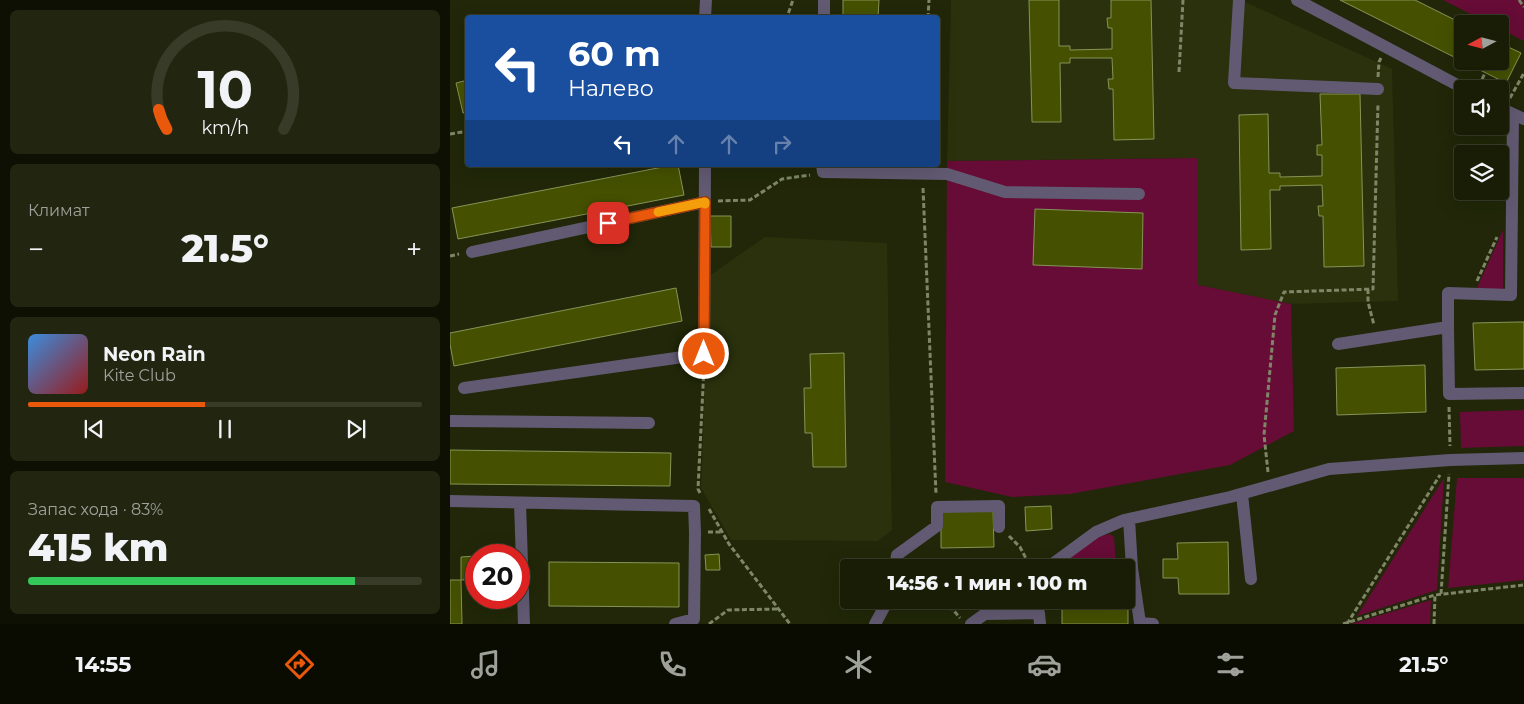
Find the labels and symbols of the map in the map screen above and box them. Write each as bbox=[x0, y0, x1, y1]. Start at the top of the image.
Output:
north arrow bbox=[1454, 15, 1509, 70]
pin bbox=[587, 202, 629, 244]
position arrow bbox=[677, 327, 729, 379]
speed limit sign: 20 bbox=[465, 544, 530, 609]

